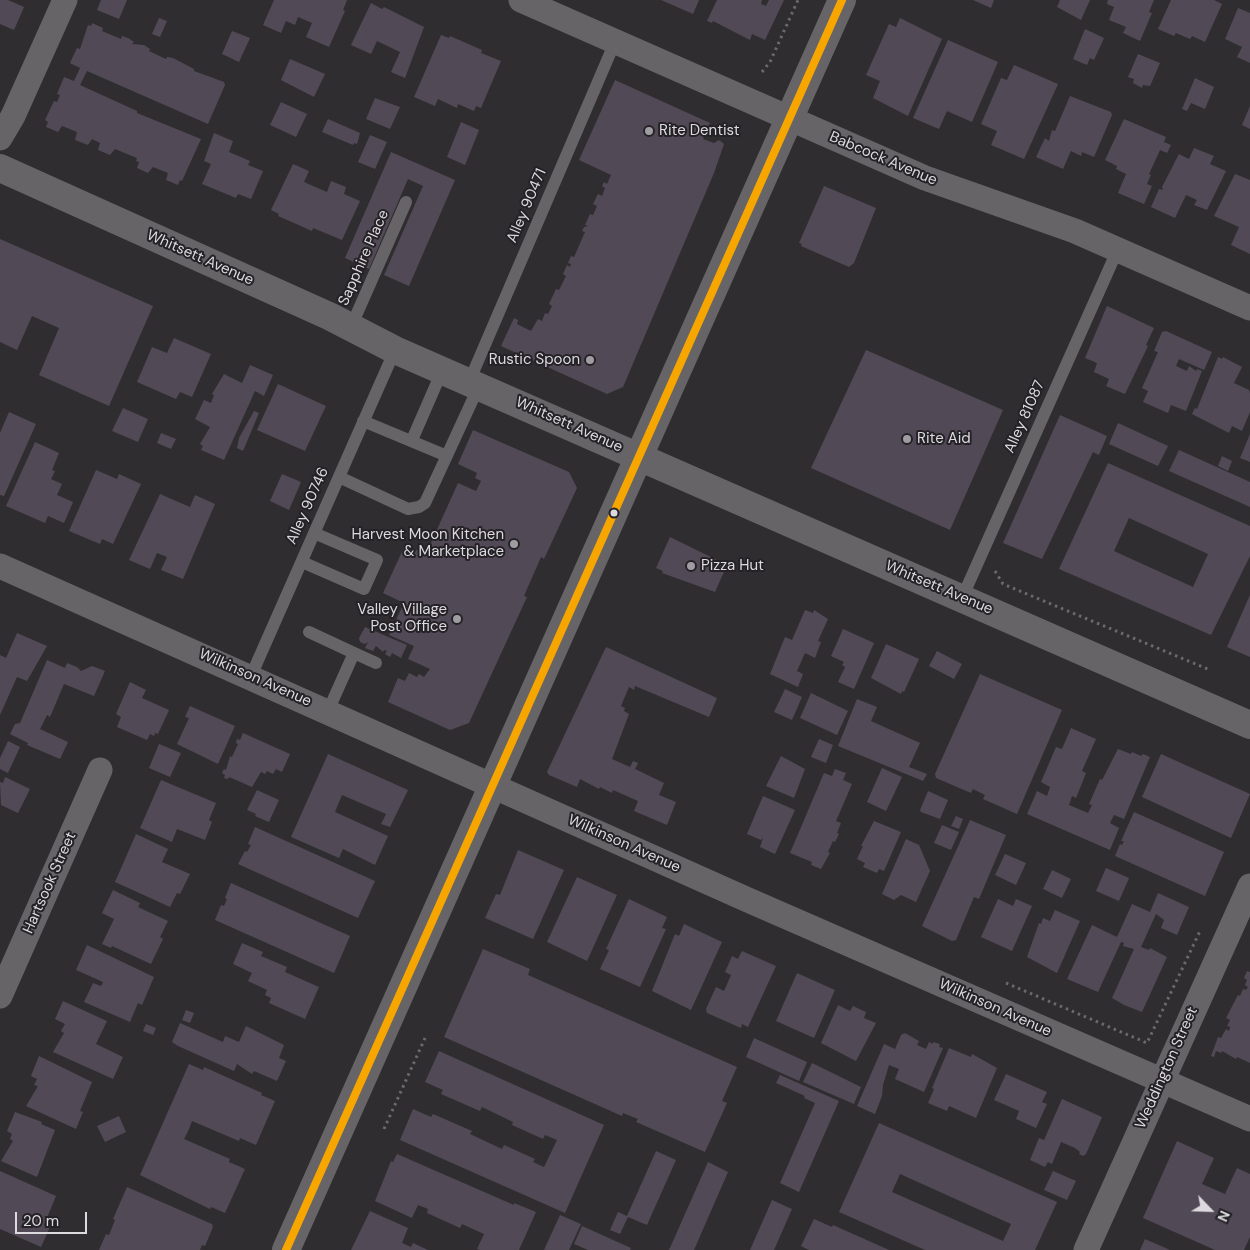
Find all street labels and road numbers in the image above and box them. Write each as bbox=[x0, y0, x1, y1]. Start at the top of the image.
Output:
street label: Babcock Avenue bbox=[826, 128, 940, 190]
street label: Alley 90471 bbox=[503, 166, 551, 246]
street label: Sapphire Place bbox=[335, 207, 393, 309]
street label: Whitsett Avenue bbox=[144, 226, 256, 290]
street label: Alley 81087 bbox=[1001, 378, 1049, 456]
street label: Whitsett Avenue bbox=[513, 393, 625, 457]
street label: Alley 90746 bbox=[283, 465, 333, 547]
street label: Whitsett Avenue bbox=[882, 557, 996, 619]
street label: Wilkinson Avenue bbox=[196, 645, 314, 711]
street label: Wilkinson Avenue bbox=[565, 811, 683, 877]
street label: Hartsook Street bbox=[20, 829, 80, 937]
street label: Wilkinson Avenue bbox=[936, 975, 1054, 1041]
street label: Weddington Street bbox=[1132, 1004, 1202, 1132]

